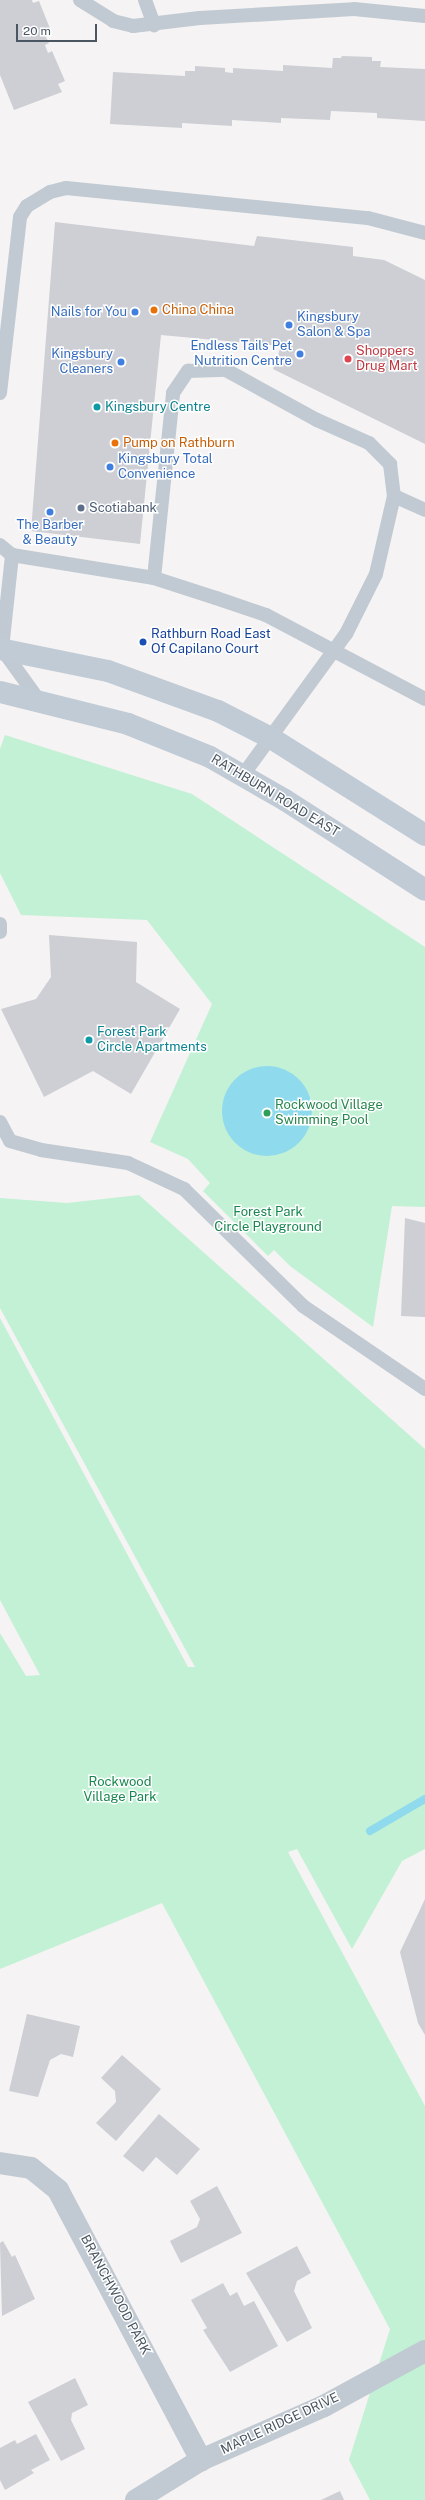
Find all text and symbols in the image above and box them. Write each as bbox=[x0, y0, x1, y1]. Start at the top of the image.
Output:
scale bar bbox=[18, 16, 99, 42]
text: 20 m bbox=[23, 24, 51, 38]
place label: China China bbox=[162, 302, 234, 318]
place label: Nails for You bbox=[51, 304, 127, 320]
marker: China China bbox=[149, 305, 159, 315]
marker: Nails for You bbox=[130, 307, 140, 317]
place label: Kingsbury Salon & Spa bbox=[297, 310, 370, 341]
marker: Kingsbury Salon & Spa bbox=[284, 320, 294, 330]
place label: Endless Tails Pet Nutrition Centre bbox=[190, 339, 292, 370]
place label: Shoppers Drug Mart bbox=[356, 344, 417, 375]
place label: Kingsbury Cleaners bbox=[51, 347, 113, 378]
marker: Endless Tails Pet Nutrition Centre bbox=[295, 349, 305, 359]
marker: Shoppers Drug Mart bbox=[343, 354, 353, 364]
marker: Kingsbury Cleaners bbox=[116, 357, 126, 367]
place label: Kingsbury Centre bbox=[105, 399, 211, 415]
marker: Kingsbury Centre bbox=[92, 402, 102, 412]
place label: Pump on Rathburn bbox=[123, 435, 235, 451]
marker: Pump on Rathburn bbox=[110, 438, 120, 448]
place label: Kingsbury Total Convenience bbox=[118, 452, 213, 483]
marker: Kingsbury Total Convenience bbox=[105, 462, 115, 472]
place label: Scotiabank bbox=[89, 500, 157, 516]
marker: Scotiabank bbox=[76, 503, 86, 513]
marker: The Barber & Beauty bbox=[45, 507, 55, 517]
place label: The Barber & Beauty bbox=[17, 518, 83, 549]
place label: Rathburn Road East Of Capilano Court bbox=[151, 627, 271, 658]
marker: Rathburn Road East Of Capilano Court bbox=[138, 637, 148, 647]
street label: RATHBURN ROAD EAST bbox=[208, 752, 342, 840]
place label: Forest Park Circle Apartments bbox=[97, 1025, 207, 1056]
marker: Forest Park Circle Apartments bbox=[84, 1035, 94, 1045]
place label: Rockwood Village Swimming Pool bbox=[275, 1098, 383, 1129]
marker: Rockwood Village Swimming Pool bbox=[262, 1108, 272, 1118]
park label: Forest Park Circle Playground bbox=[214, 1205, 322, 1236]
park label: Rockwood Village Park bbox=[84, 1775, 156, 1806]
street label: BRANCHWOOD PARK bbox=[77, 2232, 153, 2358]
street label: MAPLE RIDGE DRIVE bbox=[219, 2390, 341, 2458]

